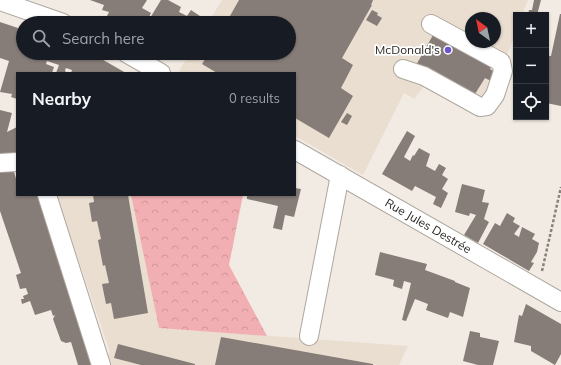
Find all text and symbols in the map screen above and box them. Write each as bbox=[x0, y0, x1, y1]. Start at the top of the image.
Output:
north arrow bbox=[465, 12, 501, 48]
map controls bbox=[513, 12, 549, 120]
button: + bbox=[513, 12, 549, 48]
search box bbox=[16, 16, 296, 60]
icon: search bbox=[30, 27, 52, 49]
text: Search here bbox=[62, 29, 144, 48]
place label: McDonald's bbox=[375, 42, 440, 57]
marker: McDonald's bbox=[443, 45, 453, 55]
button: − bbox=[513, 48, 549, 84]
button: locate bbox=[513, 84, 549, 120]
text: Nearby bbox=[32, 88, 91, 109]
text: 0 results bbox=[229, 90, 280, 106]
street label: Rue Jules Destrée bbox=[382, 195, 474, 256]

